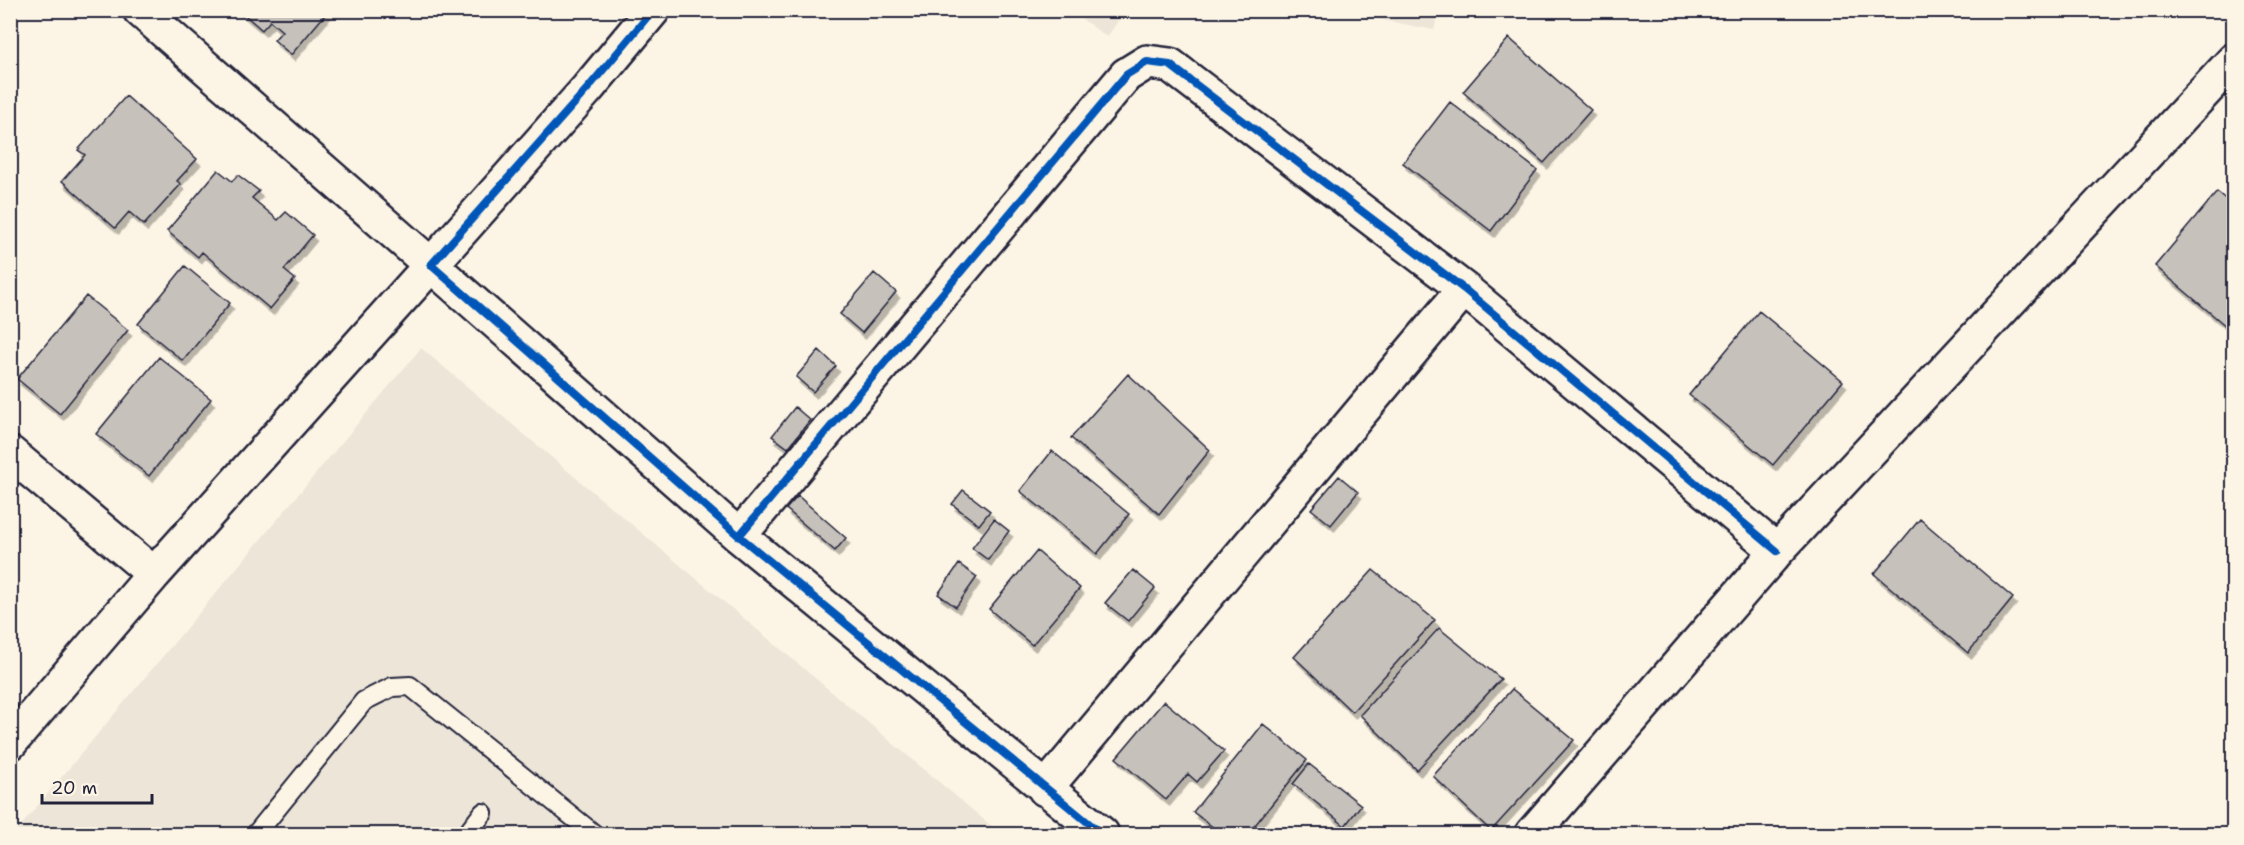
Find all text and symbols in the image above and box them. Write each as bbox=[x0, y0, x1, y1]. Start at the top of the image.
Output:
scale bar bbox=[42, 767, 152, 805]
text: 20 m bbox=[51, 776, 97, 800]

